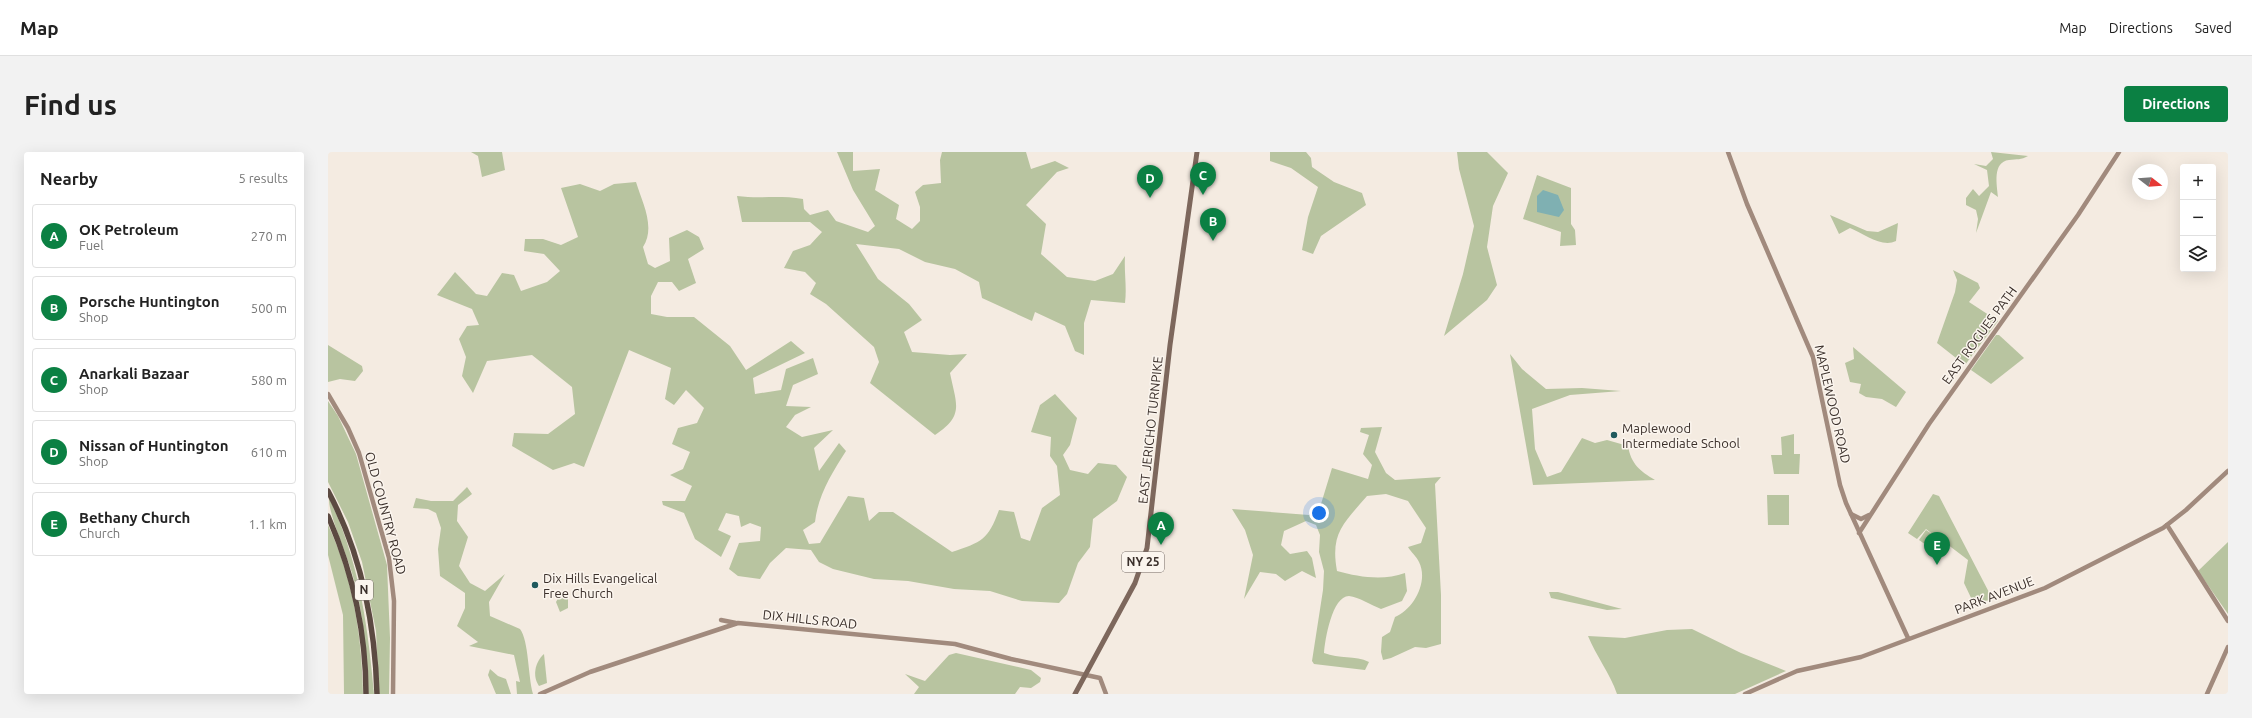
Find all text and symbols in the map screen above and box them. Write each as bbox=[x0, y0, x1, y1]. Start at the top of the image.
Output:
text: Map bbox=[20, 17, 59, 39]
text: Map bbox=[2059, 20, 2087, 36]
text: Directions bbox=[2109, 20, 2173, 36]
text: Saved bbox=[2195, 20, 2232, 36]
button: Directions bbox=[2124, 86, 2228, 122]
text: Find us bbox=[24, 89, 117, 120]
pin: C bbox=[1190, 162, 1216, 195]
north arrow bbox=[2132, 164, 2168, 200]
map controls bbox=[2180, 164, 2216, 272]
button: + bbox=[2180, 164, 2216, 200]
pin: D bbox=[1137, 165, 1163, 198]
text: Nearby bbox=[40, 169, 98, 188]
text: 5 results bbox=[238, 171, 288, 185]
button: − bbox=[2180, 200, 2216, 236]
pin: B bbox=[1200, 208, 1226, 241]
text: OK Petroleum bbox=[79, 221, 179, 238]
text: A bbox=[49, 229, 59, 243]
text: 270 m bbox=[251, 229, 287, 243]
button: layers bbox=[2180, 236, 2216, 272]
text: Fuel bbox=[79, 238, 104, 252]
street label: EAST ROGUES PATH bbox=[1939, 283, 2019, 387]
text: Porsche Huntington bbox=[79, 293, 220, 310]
text: B bbox=[50, 301, 58, 315]
text: 500 m bbox=[251, 301, 287, 315]
text: Shop bbox=[79, 310, 108, 324]
street label: MAPLEWOOD ROAD bbox=[1813, 343, 1853, 465]
street label: EAST JERICHO TURNPIKE bbox=[1135, 356, 1165, 504]
text: Anarkali Bazaar bbox=[79, 365, 189, 382]
text: C bbox=[50, 373, 58, 387]
text: 580 m bbox=[251, 373, 287, 387]
text: Shop bbox=[79, 382, 108, 396]
place label: Maplewood Intermediate School bbox=[1622, 421, 1741, 450]
marker: Maplewood Intermediate School bbox=[1609, 430, 1619, 440]
text: Nissan of Huntington bbox=[79, 437, 228, 454]
text: D bbox=[49, 445, 59, 459]
text: 610 m bbox=[251, 445, 287, 459]
street label: OLD COUNTRY ROAD bbox=[363, 450, 409, 576]
text: Shop bbox=[79, 454, 108, 468]
your location bbox=[1309, 503, 1329, 523]
text: Bethany Church bbox=[79, 509, 190, 526]
pin: A bbox=[1148, 512, 1174, 545]
text: E bbox=[50, 517, 58, 531]
text: 1.1 km bbox=[248, 517, 287, 531]
text: Church bbox=[79, 526, 120, 540]
pin: E bbox=[1924, 532, 1950, 565]
road number: NY 25 bbox=[1122, 552, 1164, 572]
place label: Dix Hills Evangelical Free Church bbox=[543, 571, 658, 600]
street label: PARK AVENUE bbox=[1953, 574, 2035, 616]
road number: N bbox=[355, 580, 373, 600]
marker: Dix Hills Evangelical Free Church bbox=[530, 580, 540, 590]
street label: DIX HILLS ROAD bbox=[762, 607, 858, 631]

